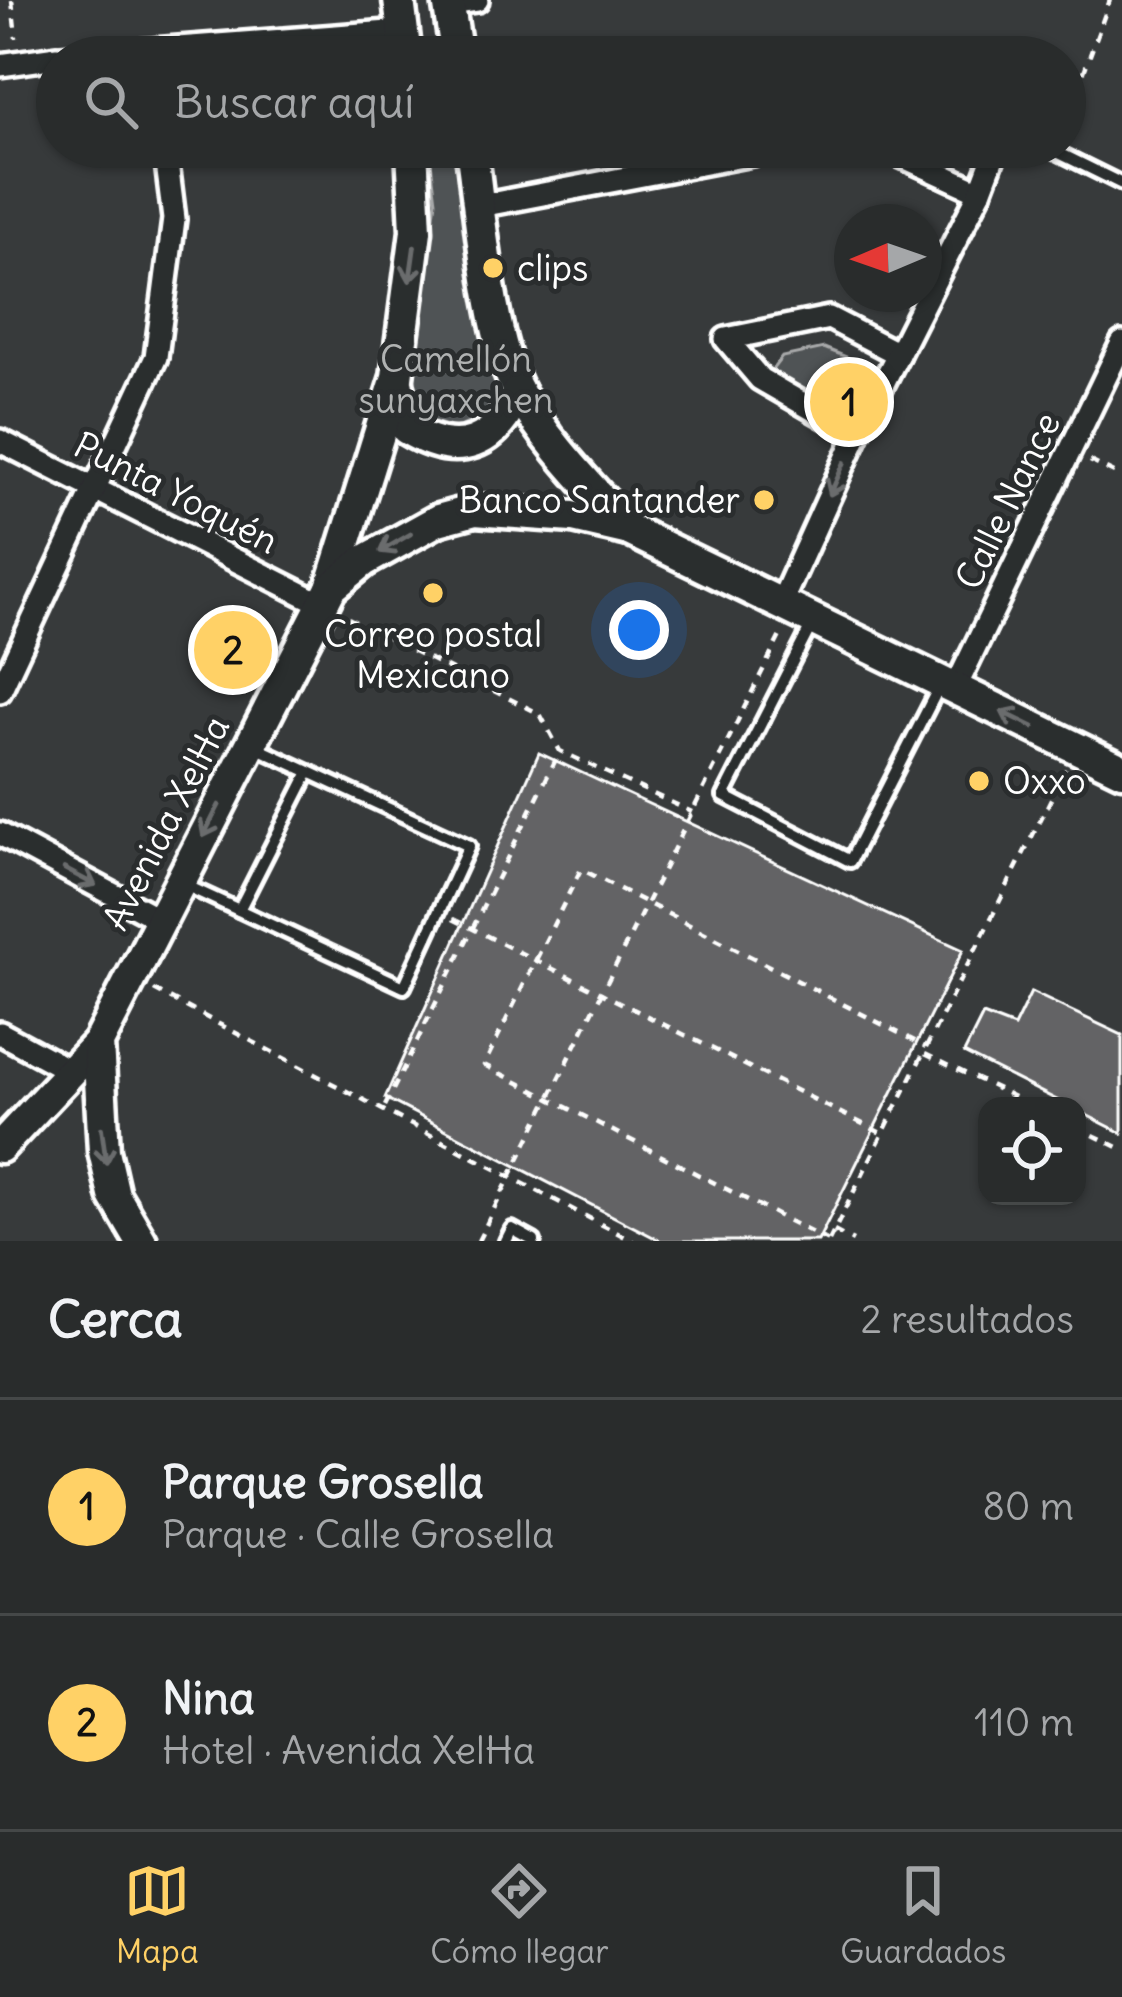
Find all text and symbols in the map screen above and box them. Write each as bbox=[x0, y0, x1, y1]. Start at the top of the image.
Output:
search box bbox=[36, 36, 1086, 168]
icon: search bbox=[78, 69, 144, 135]
text: Buscar aquí bbox=[174, 74, 414, 130]
north arrow bbox=[834, 204, 942, 312]
one-way arrow bbox=[400, 243, 423, 282]
place label: clips bbox=[517, 246, 588, 291]
marker: clips bbox=[480, 255, 506, 281]
park label: Camellón sunyaxchen bbox=[358, 337, 554, 423]
pin: 1 bbox=[810, 357, 888, 447]
street label: Calle Nance bbox=[946, 405, 1070, 597]
street label: Punta Yoquén bbox=[66, 422, 286, 564]
one-way arrow bbox=[825, 460, 847, 496]
place label: Banco Santander bbox=[459, 478, 740, 523]
marker: Banco Santander bbox=[751, 487, 777, 513]
one-way arrow bbox=[379, 532, 414, 556]
marker: Correo postal Mexicano bbox=[420, 580, 446, 606]
your location bbox=[609, 600, 669, 660]
pin: 2 bbox=[194, 605, 272, 695]
place label: Correo postal Mexicano bbox=[324, 612, 542, 698]
one-way arrow bbox=[1000, 707, 1036, 729]
street label: Avenida XelHa bbox=[93, 708, 239, 938]
place label: Oxxo bbox=[1003, 759, 1086, 804]
marker: Oxxo bbox=[966, 768, 992, 794]
one-way arrow bbox=[199, 803, 222, 838]
one-way arrow bbox=[62, 866, 97, 889]
map controls bbox=[978, 1097, 1086, 1205]
button: locate bbox=[978, 1097, 1086, 1205]
one-way arrow bbox=[94, 1126, 116, 1165]
text: Cerca bbox=[48, 1287, 183, 1351]
text: 2 resultados bbox=[860, 1295, 1074, 1344]
text: Parque Grosella bbox=[162, 1454, 484, 1510]
text: 1 bbox=[79, 1482, 95, 1531]
text: 80 m bbox=[982, 1482, 1074, 1531]
text: Parque · Calle Grosella bbox=[162, 1510, 554, 1559]
text: Nina bbox=[162, 1670, 255, 1726]
text: 2 bbox=[76, 1698, 98, 1747]
text: 110 m bbox=[974, 1698, 1074, 1747]
text: Hotel · Avenida XelHa bbox=[162, 1726, 535, 1775]
tab: Mapa bbox=[116, 1858, 199, 1972]
tab: Cómo llegar bbox=[430, 1858, 609, 1972]
tab: Guardados bbox=[840, 1858, 1006, 1972]

